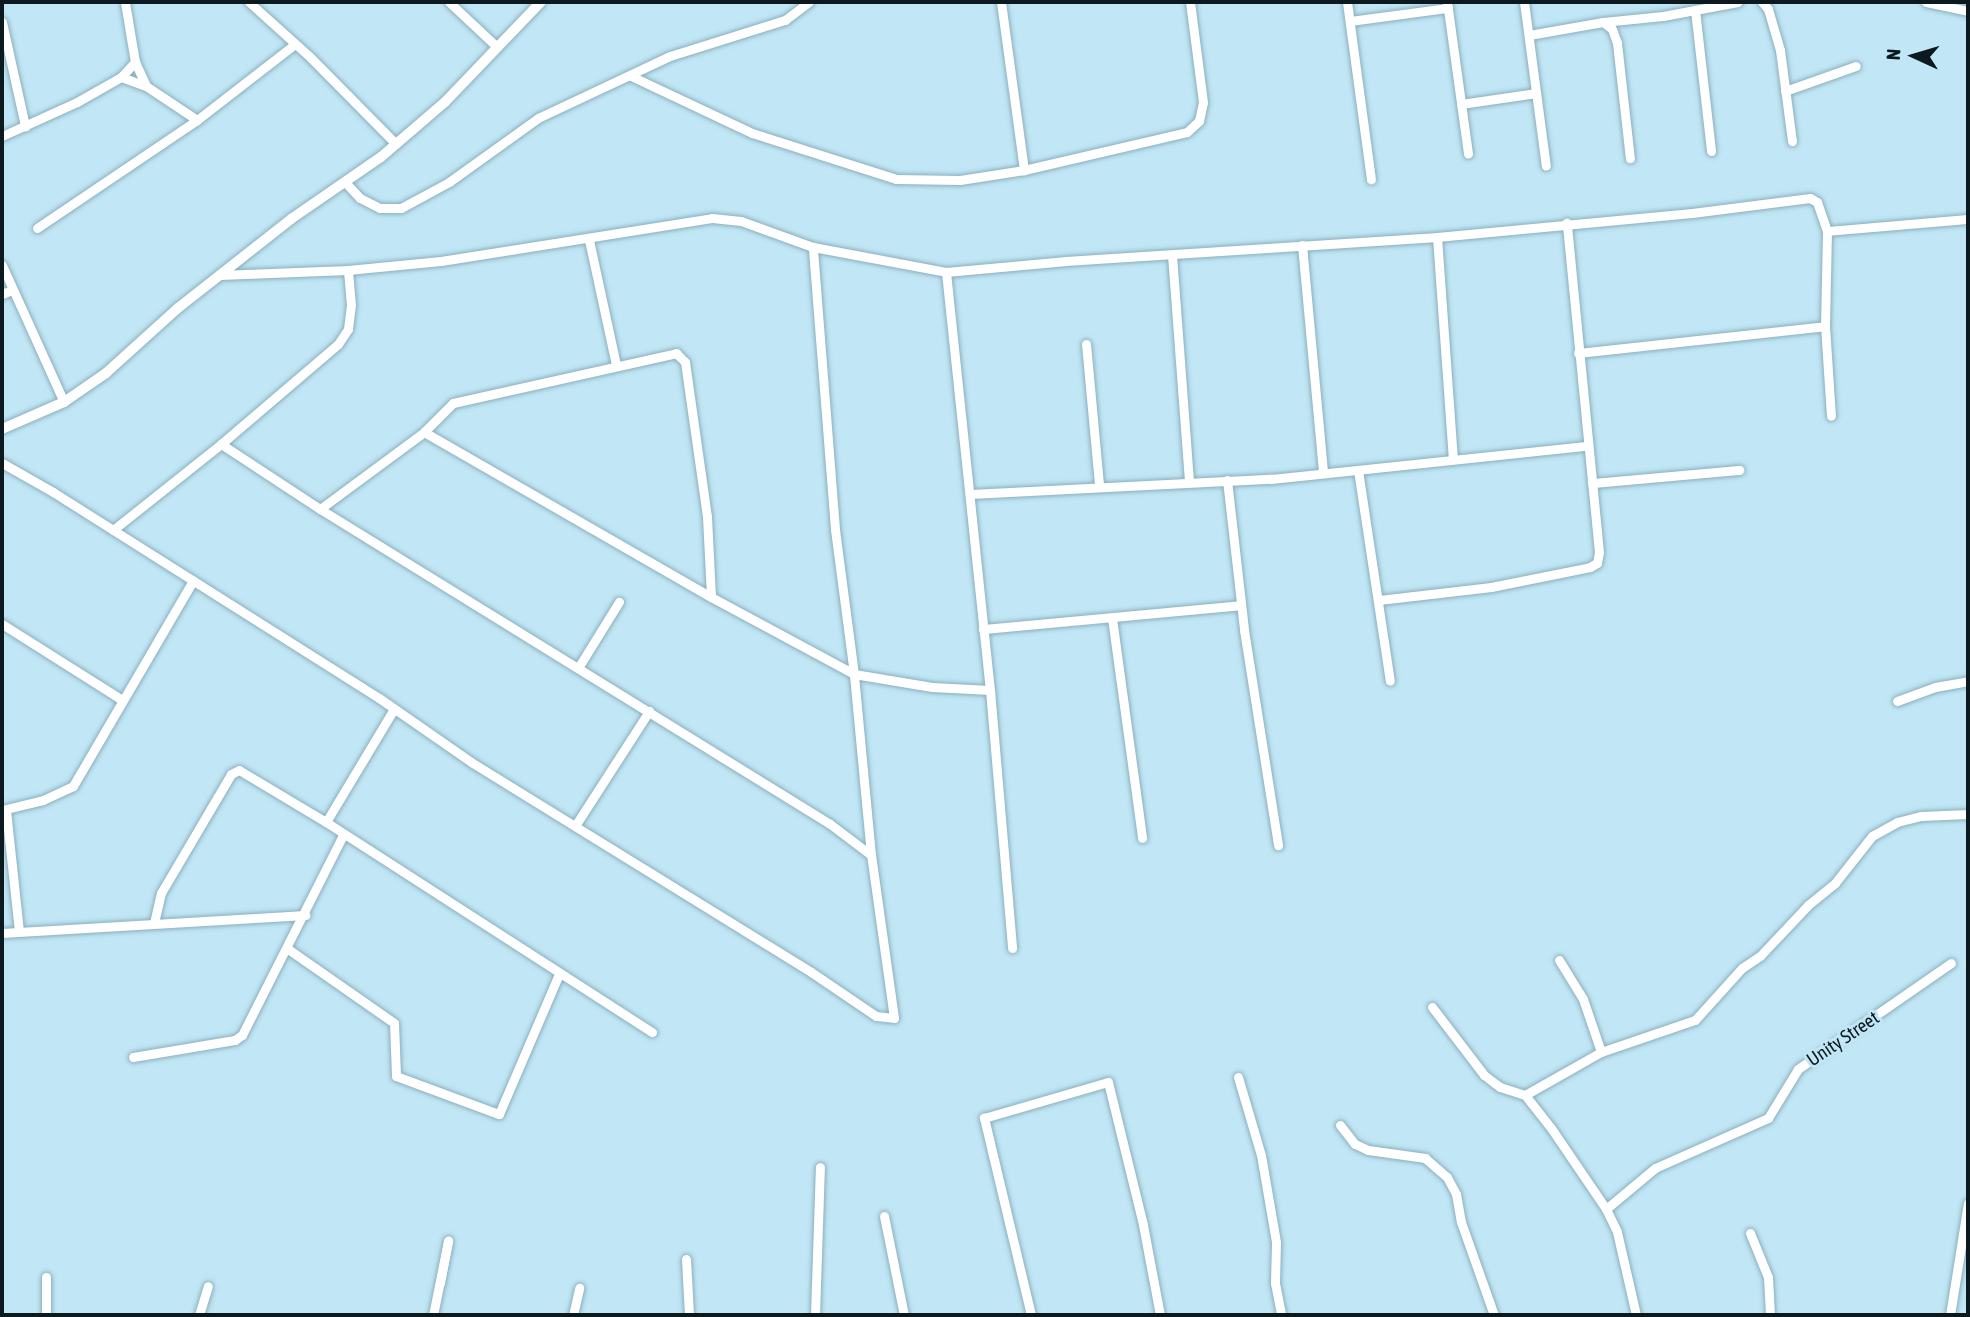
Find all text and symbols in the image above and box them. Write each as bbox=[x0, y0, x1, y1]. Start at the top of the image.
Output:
north arrow bbox=[1879, 21, 1949, 91]
text: N bbox=[1882, 48, 1904, 61]
street label: Unity Street bbox=[1802, 1007, 1884, 1071]

